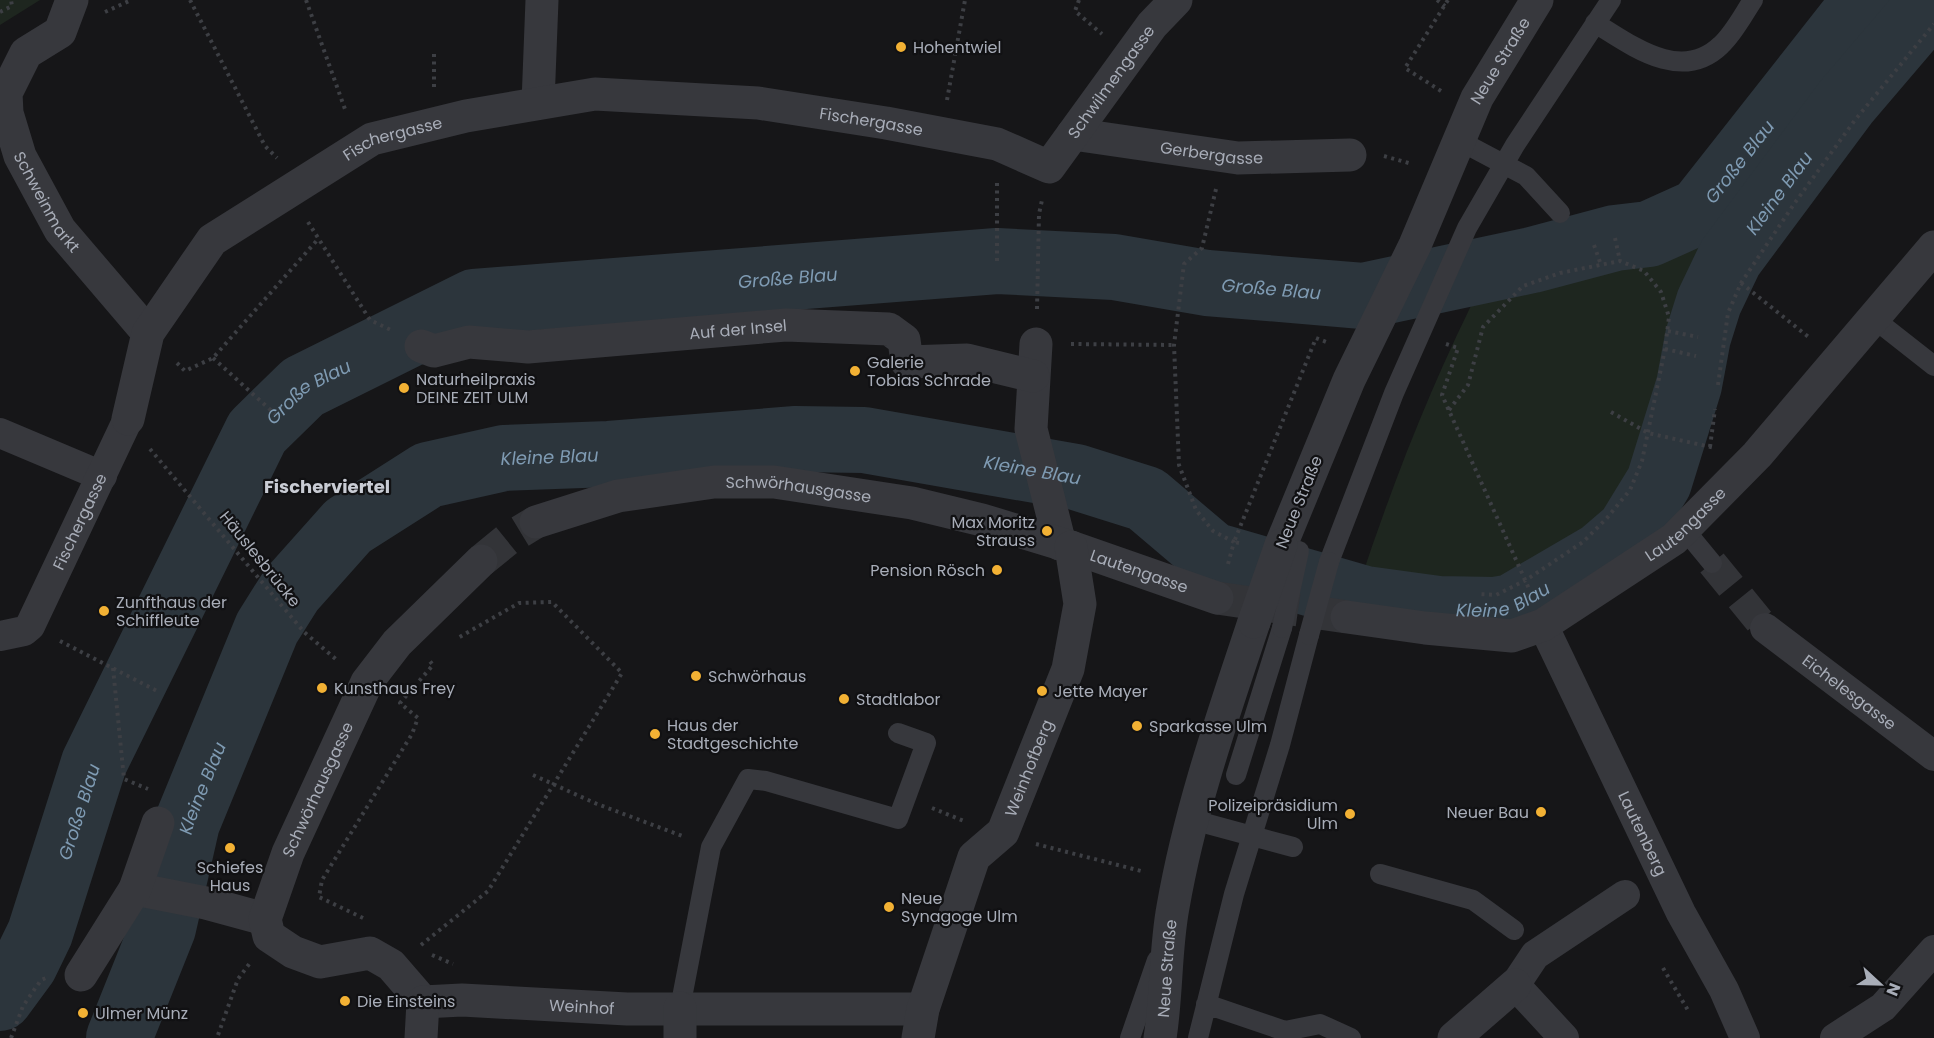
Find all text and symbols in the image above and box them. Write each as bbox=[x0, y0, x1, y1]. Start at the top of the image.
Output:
street label: Neue Straße bbox=[1464, 13, 1535, 109]
street label: Schwilmengasse bbox=[1062, 20, 1160, 143]
place label: Hohentwiel bbox=[913, 36, 1001, 59]
marker: Hohentwiel bbox=[894, 40, 908, 54]
street label: Fischergasse bbox=[818, 101, 925, 141]
street label: Fischergasse bbox=[338, 111, 445, 166]
water label: Große Blau bbox=[1698, 114, 1780, 208]
street label: Gerbergasse bbox=[1159, 135, 1263, 170]
water label: Kleine Blau bbox=[1739, 146, 1818, 239]
street label: Schweinmarkt bbox=[8, 147, 86, 257]
water label: Große Blau bbox=[737, 261, 839, 294]
water label: Große Blau bbox=[1221, 272, 1322, 305]
street label: Auf der Insel bbox=[688, 313, 788, 345]
place label: Galerie Tobias Schrade bbox=[867, 351, 991, 392]
water label: Große Blau bbox=[260, 353, 355, 430]
marker: Galerie Tobias Schrade bbox=[848, 364, 862, 378]
place label: Naturheilpraxis DEINE ZEIT ULM bbox=[416, 368, 536, 409]
marker: Naturheilpraxis DEINE ZEIT ULM bbox=[397, 381, 411, 395]
water label: Kleine Blau bbox=[500, 442, 599, 471]
water label: Kleine Blau bbox=[982, 449, 1083, 490]
street label: Neue Straße bbox=[1270, 452, 1328, 552]
street label: Fischergasse bbox=[47, 469, 112, 574]
street label: Schwörhausgasse bbox=[726, 471, 873, 508]
district label: Fischerviertel bbox=[264, 474, 390, 499]
street label: Lautengasse bbox=[1640, 481, 1731, 567]
street label: Häuslesbrücke bbox=[214, 506, 306, 612]
place label: Max Moritz Strauss bbox=[951, 511, 1035, 552]
marker: Max Moritz Strauss bbox=[1040, 524, 1054, 538]
street label: Lautengasse bbox=[1087, 543, 1191, 599]
place label: Pension Rösch bbox=[870, 559, 985, 582]
marker: Pension Rösch bbox=[990, 563, 1004, 577]
water label: Kleine Blau bbox=[1456, 575, 1554, 623]
place label: Zunfthaus der Schiffleute bbox=[116, 591, 227, 632]
marker: Zunfthaus der Schiffleute bbox=[97, 604, 111, 618]
street label: Eichelesgasse bbox=[1798, 649, 1901, 735]
place label: Schwörhaus bbox=[708, 665, 806, 688]
marker: Schwörhaus bbox=[689, 669, 703, 683]
place label: Kunsthaus Frey bbox=[334, 677, 455, 700]
place label: Jette Mayer bbox=[1054, 680, 1148, 703]
marker: Kunsthaus Frey bbox=[315, 681, 329, 695]
marker: Jette Mayer bbox=[1035, 684, 1049, 698]
place label: Stadtlabor bbox=[856, 688, 940, 711]
marker: Stadtlabor bbox=[837, 692, 851, 706]
place label: Haus der Stadtgeschichte bbox=[667, 714, 798, 755]
place label: Sparkasse Ulm bbox=[1149, 715, 1267, 738]
street label: Weinhofberg bbox=[999, 716, 1058, 820]
street label: Schwörhausgasse bbox=[276, 718, 359, 861]
marker: Sparkasse Ulm bbox=[1130, 719, 1144, 733]
marker: Haus der Stadtgeschichte bbox=[648, 727, 662, 741]
water label: Kleine Blau bbox=[172, 738, 232, 837]
water label: Große Blau bbox=[52, 760, 106, 863]
street label: Lautenberg bbox=[1613, 787, 1673, 880]
place label: Polizeipräsidium Ulm bbox=[1208, 794, 1338, 835]
place label: Neuer Bau bbox=[1447, 801, 1529, 824]
marker: Neuer Bau bbox=[1534, 805, 1548, 819]
marker: Polizeipräsidium Ulm bbox=[1343, 807, 1357, 821]
marker: Schiefes Haus bbox=[223, 841, 237, 855]
place label: Schiefes Haus bbox=[197, 856, 263, 897]
place label: Neue Synagoge Ulm bbox=[901, 887, 1018, 928]
marker: Neue Synagoge Ulm bbox=[882, 900, 896, 914]
street label: Neue Straße bbox=[1151, 918, 1182, 1018]
north arrow bbox=[1850, 954, 1910, 1014]
text: N bbox=[1881, 980, 1906, 999]
place label: Die Einsteins bbox=[357, 990, 455, 1013]
street label: Weinhof bbox=[548, 993, 615, 1020]
marker: Die Einsteins bbox=[338, 994, 352, 1008]
place label: Ulmer Münz bbox=[95, 1002, 188, 1025]
marker: Ulmer Münz bbox=[76, 1006, 90, 1020]

